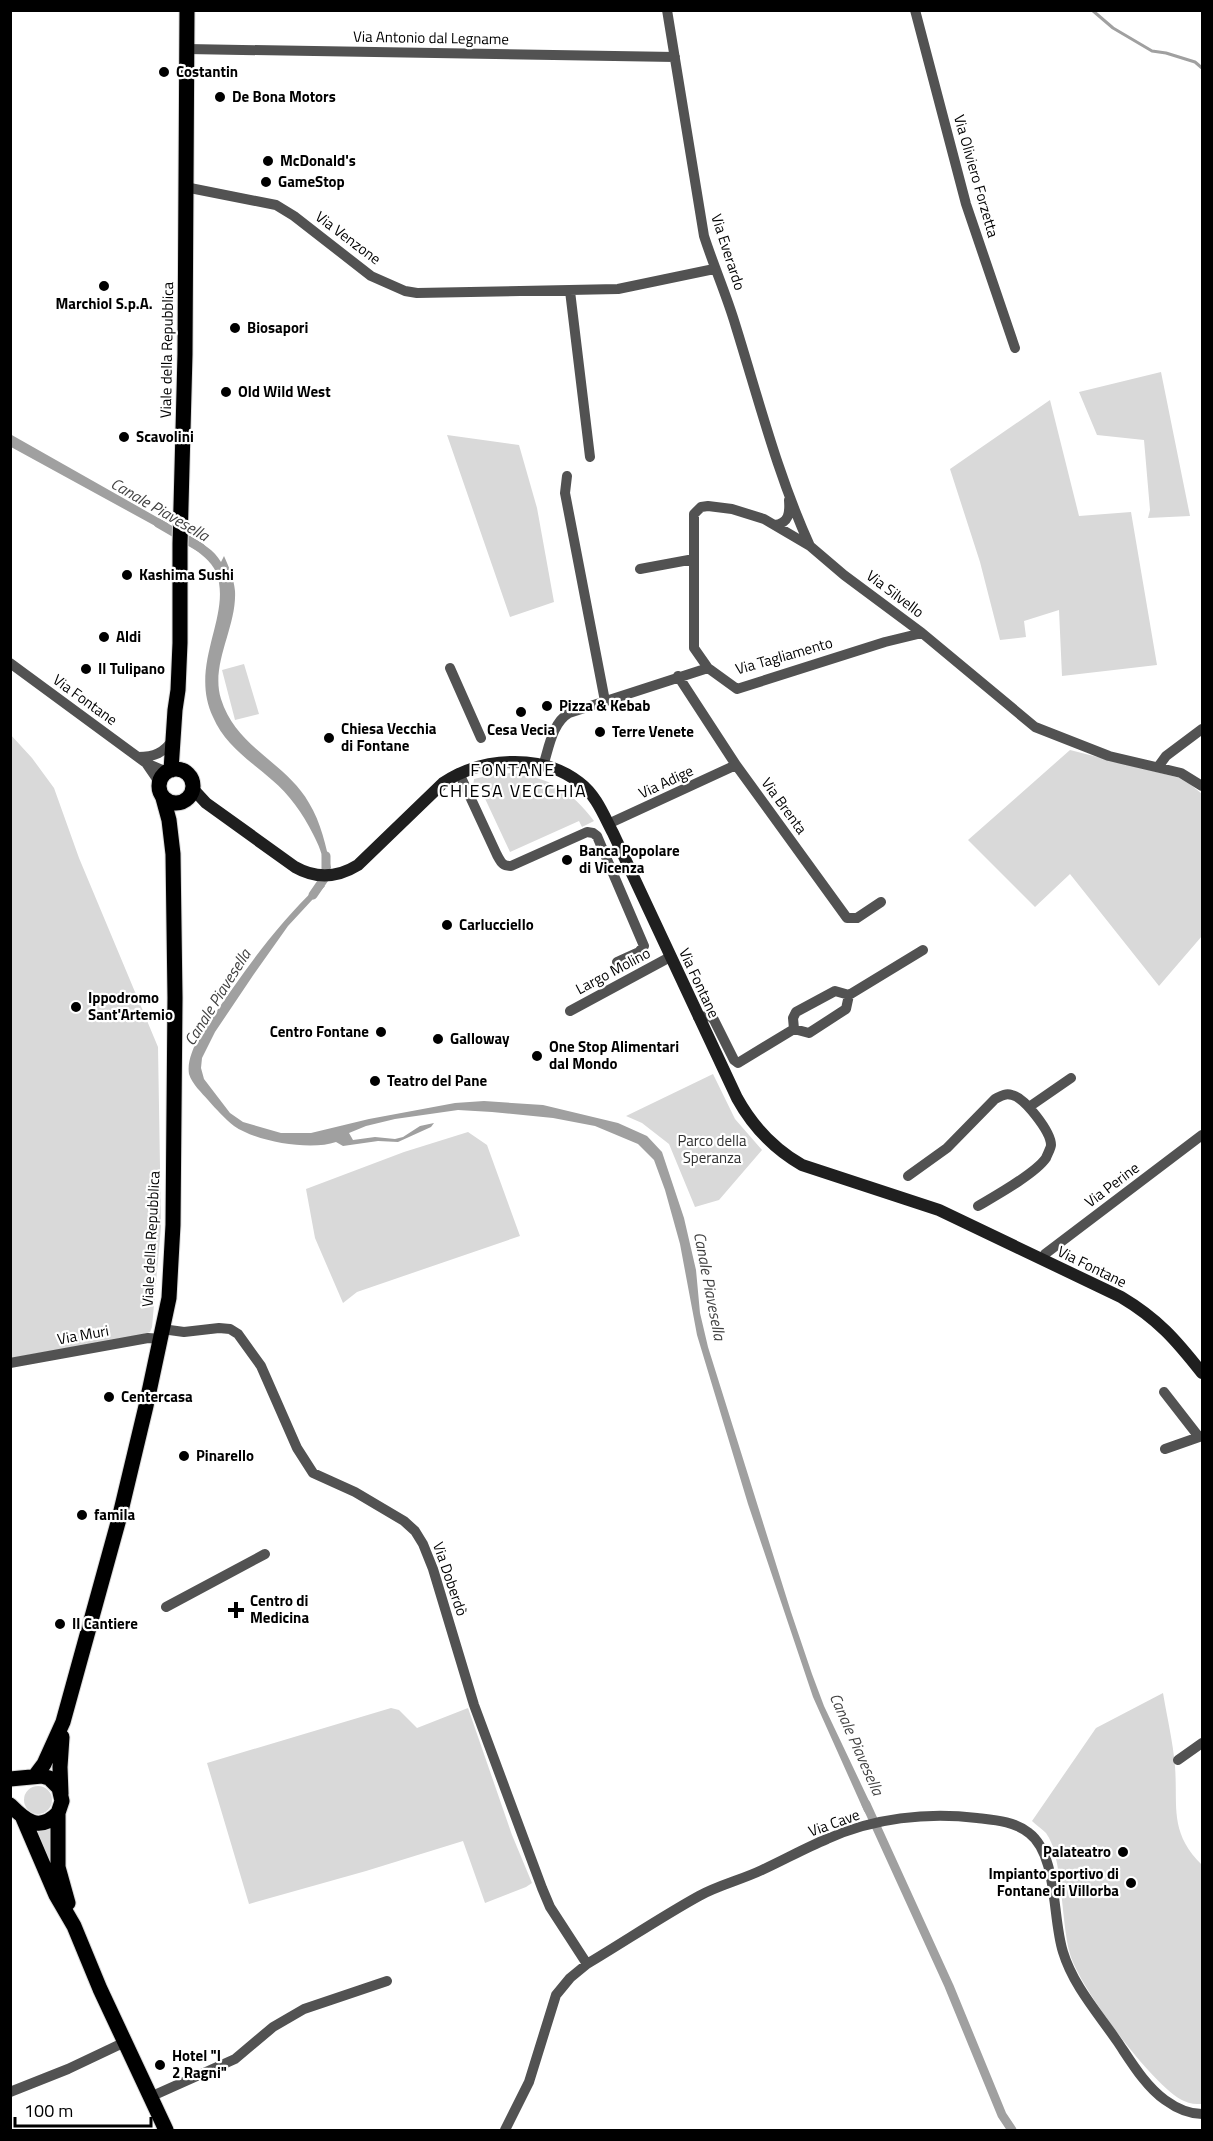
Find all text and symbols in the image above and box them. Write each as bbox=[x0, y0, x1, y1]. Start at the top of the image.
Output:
street label: Via Antonio dal Legname bbox=[353, 25, 509, 50]
place label: Costantin bbox=[176, 60, 238, 83]
marker: Costantin bbox=[157, 65, 171, 79]
place label: De Bona Motors bbox=[232, 85, 336, 108]
marker: De Bona Motors bbox=[213, 90, 227, 104]
street label: Via Oliviero Forzetta bbox=[948, 112, 1005, 240]
place label: McDonald's bbox=[280, 149, 356, 172]
marker: McDonald's bbox=[261, 154, 275, 168]
place label: GameStop bbox=[278, 170, 345, 193]
marker: GameStop bbox=[259, 175, 273, 189]
street label: Via Venzone bbox=[311, 205, 386, 270]
street label: Via Everardo bbox=[705, 211, 752, 293]
marker: Marchiol S.p.A. bbox=[97, 279, 111, 293]
street label: Viale della Repubblica bbox=[154, 281, 179, 418]
place label: Marchiol S.p.A. bbox=[55, 292, 153, 315]
place label: Biosapori bbox=[247, 316, 308, 339]
marker: Biosapori bbox=[228, 321, 242, 335]
place label: Old Wild West bbox=[238, 380, 331, 403]
marker: Old Wild West bbox=[219, 385, 233, 399]
place label: Scavolini bbox=[136, 425, 194, 448]
marker: Scavolini bbox=[117, 430, 131, 444]
water label: Canale Piavesella bbox=[106, 471, 214, 547]
place label: Kashima Sushi bbox=[139, 563, 234, 586]
street label: Via Silvello bbox=[862, 564, 929, 623]
marker: Kashima Sushi bbox=[120, 568, 134, 582]
place label: Aldi bbox=[116, 625, 141, 648]
marker: Aldi bbox=[97, 630, 111, 644]
street label: Via Tagliamento bbox=[733, 631, 835, 680]
place label: Il Tulipano bbox=[98, 657, 165, 680]
marker: Il Tulipano bbox=[79, 662, 93, 676]
street label: Via Fontane bbox=[48, 668, 122, 731]
place label: Pizza & Kebab bbox=[559, 694, 650, 717]
marker: Pizza & Kebab bbox=[540, 699, 554, 713]
marker: Cesa Vecia bbox=[514, 705, 528, 719]
place label: Chiesa Vecchia di Fontane bbox=[341, 717, 437, 757]
place label: Cesa Vecia bbox=[487, 718, 555, 741]
place label: Terre Venete bbox=[612, 720, 694, 743]
marker: Terre Venete bbox=[593, 725, 607, 739]
marker: Chiesa Vecchia di Fontane bbox=[322, 731, 336, 745]
district label: FONTANE CHIESA VECCHIA bbox=[439, 756, 587, 804]
street label: Via Adige bbox=[635, 759, 697, 804]
street label: Via Brenta bbox=[756, 772, 813, 839]
place label: Banca Popolare di Vicenza bbox=[579, 839, 680, 879]
marker: Banca Popolare di Vicenza bbox=[560, 853, 574, 867]
place label: Carlucciello bbox=[459, 913, 534, 936]
marker: Carlucciello bbox=[440, 918, 454, 932]
street label: Largo Molino bbox=[571, 941, 654, 1000]
water label: Canale Piavesella bbox=[178, 943, 257, 1050]
street label: Via Fontane bbox=[673, 944, 726, 1022]
place label: Ippodromo Sant'Artemio bbox=[88, 986, 173, 1026]
marker: Ippodromo Sant'Artemio bbox=[69, 1000, 83, 1014]
place label: Centro Fontane bbox=[270, 1020, 369, 1043]
marker: Centro Fontane bbox=[374, 1025, 388, 1039]
place label: Galloway bbox=[450, 1027, 510, 1050]
marker: Galloway bbox=[431, 1032, 445, 1046]
place label: One Stop Alimentari dal Mondo bbox=[549, 1035, 679, 1075]
marker: One Stop Alimentari dal Mondo bbox=[530, 1049, 544, 1063]
place label: Teatro del Pane bbox=[387, 1069, 487, 1092]
marker: Teatro del Pane bbox=[368, 1074, 382, 1088]
park label: Parco della Speranza bbox=[677, 1129, 747, 1169]
street label: Via Perine bbox=[1079, 1156, 1144, 1213]
street label: Viale della Repubblica bbox=[135, 1170, 166, 1308]
water label: Canale Piavesella bbox=[688, 1230, 732, 1343]
street label: Via Fontane bbox=[1054, 1240, 1131, 1293]
street label: Via Muri bbox=[55, 1319, 110, 1350]
place label: Centercasa bbox=[121, 1385, 193, 1408]
marker: Centercasa bbox=[102, 1390, 116, 1404]
place label: Pinarello bbox=[196, 1444, 254, 1467]
marker: Pinarello bbox=[177, 1449, 191, 1463]
place label: famila bbox=[94, 1503, 136, 1526]
marker: famila bbox=[75, 1508, 89, 1522]
street label: Via Doberdò bbox=[427, 1539, 474, 1619]
place label: Centro di Medicina bbox=[250, 1589, 309, 1629]
marker: Centro di Medicina bbox=[227, 1601, 245, 1619]
place label: Il Cantiere bbox=[72, 1612, 138, 1635]
marker: Il Cantiere bbox=[53, 1617, 67, 1631]
water label: Canale Piavesella bbox=[824, 1689, 891, 1800]
street label: Via Cave bbox=[805, 1803, 863, 1842]
place label: Palateatro bbox=[1043, 1840, 1111, 1863]
marker: Palateatro bbox=[1116, 1845, 1130, 1859]
place label: Impianto sportivo di Fontane di Villorba bbox=[989, 1862, 1119, 1902]
marker: Impianto sportivo di Fontane di Villorba bbox=[1124, 1876, 1138, 1890]
place label: Hotel "I 2 Ragni" bbox=[172, 2044, 227, 2084]
marker: Hotel "I 2 Ragni" bbox=[153, 2058, 167, 2072]
scale bar bbox=[15, 2090, 152, 2128]
text: 100 m bbox=[24, 2097, 73, 2124]

